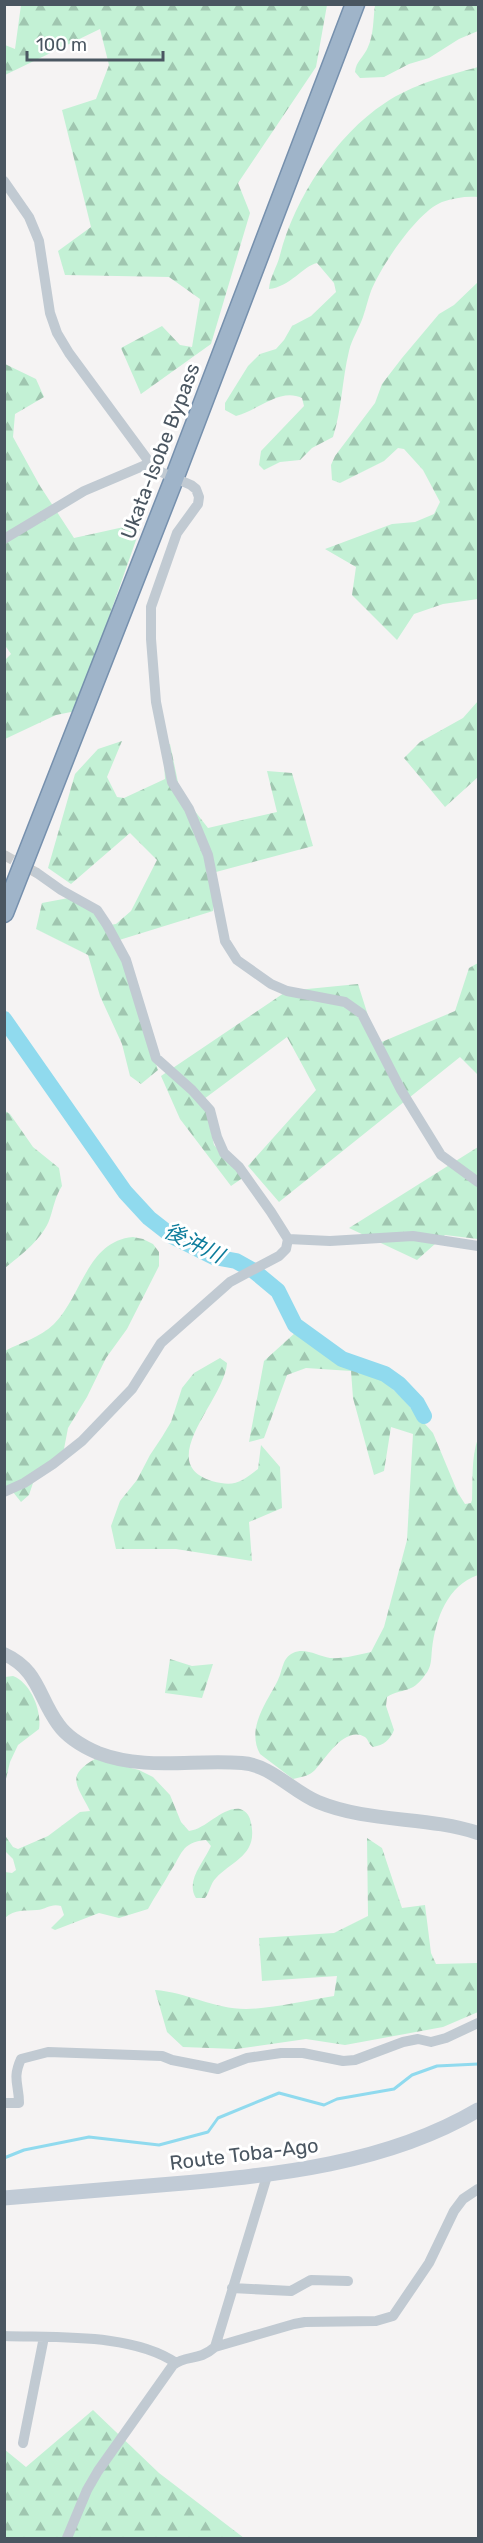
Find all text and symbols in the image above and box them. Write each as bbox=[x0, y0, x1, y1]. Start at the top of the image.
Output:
scale bar bbox=[27, 24, 164, 62]
text: 100 m bbox=[36, 34, 87, 56]
street label: Ukata-Isobe Bypass bbox=[115, 360, 205, 542]
water label: 後沖川 bbox=[160, 1218, 230, 1268]
street label: Route Toba-Ago bbox=[168, 2133, 320, 2175]

